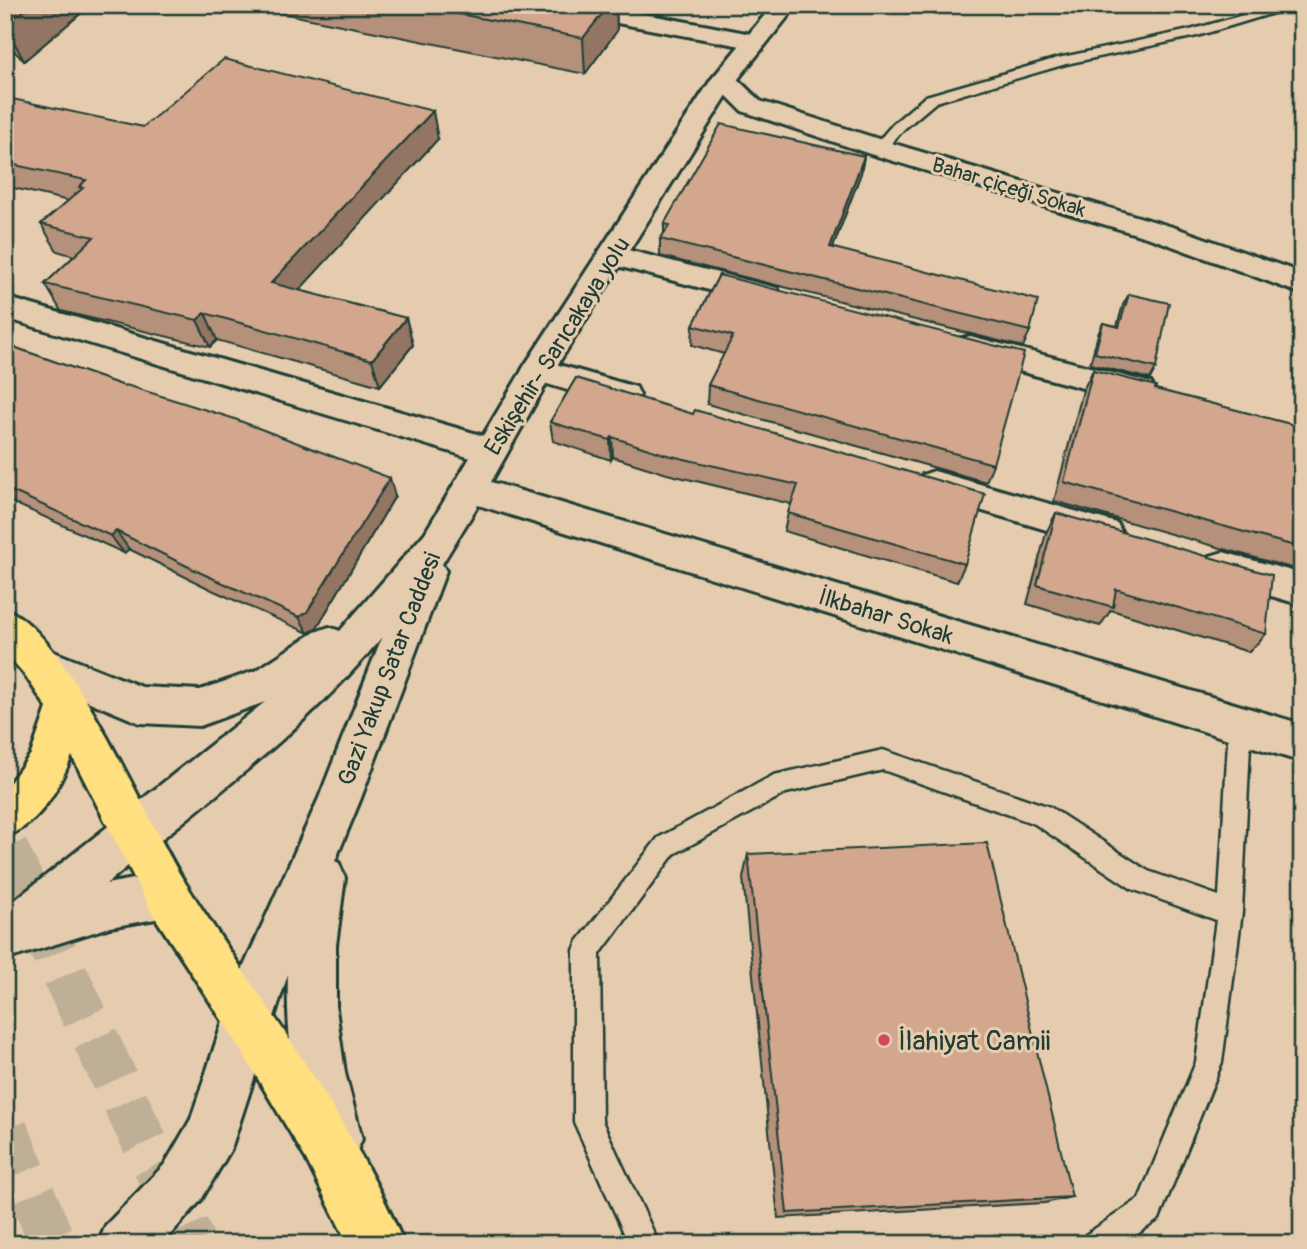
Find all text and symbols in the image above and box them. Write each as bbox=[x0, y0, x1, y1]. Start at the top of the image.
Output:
street label: Bahar çiçeği Sokak bbox=[929, 151, 1089, 224]
street label: Eskişehir- Sarıcakaya yolu bbox=[478, 232, 637, 461]
street label: Gazi Yakup Satar Caddesi bbox=[332, 548, 447, 790]
street label: İlkbahar Sokak bbox=[815, 582, 957, 651]
place label: İlahiyat Camii bbox=[898, 1024, 1051, 1059]
marker: İlahiyat Camii bbox=[876, 1032, 892, 1048]

